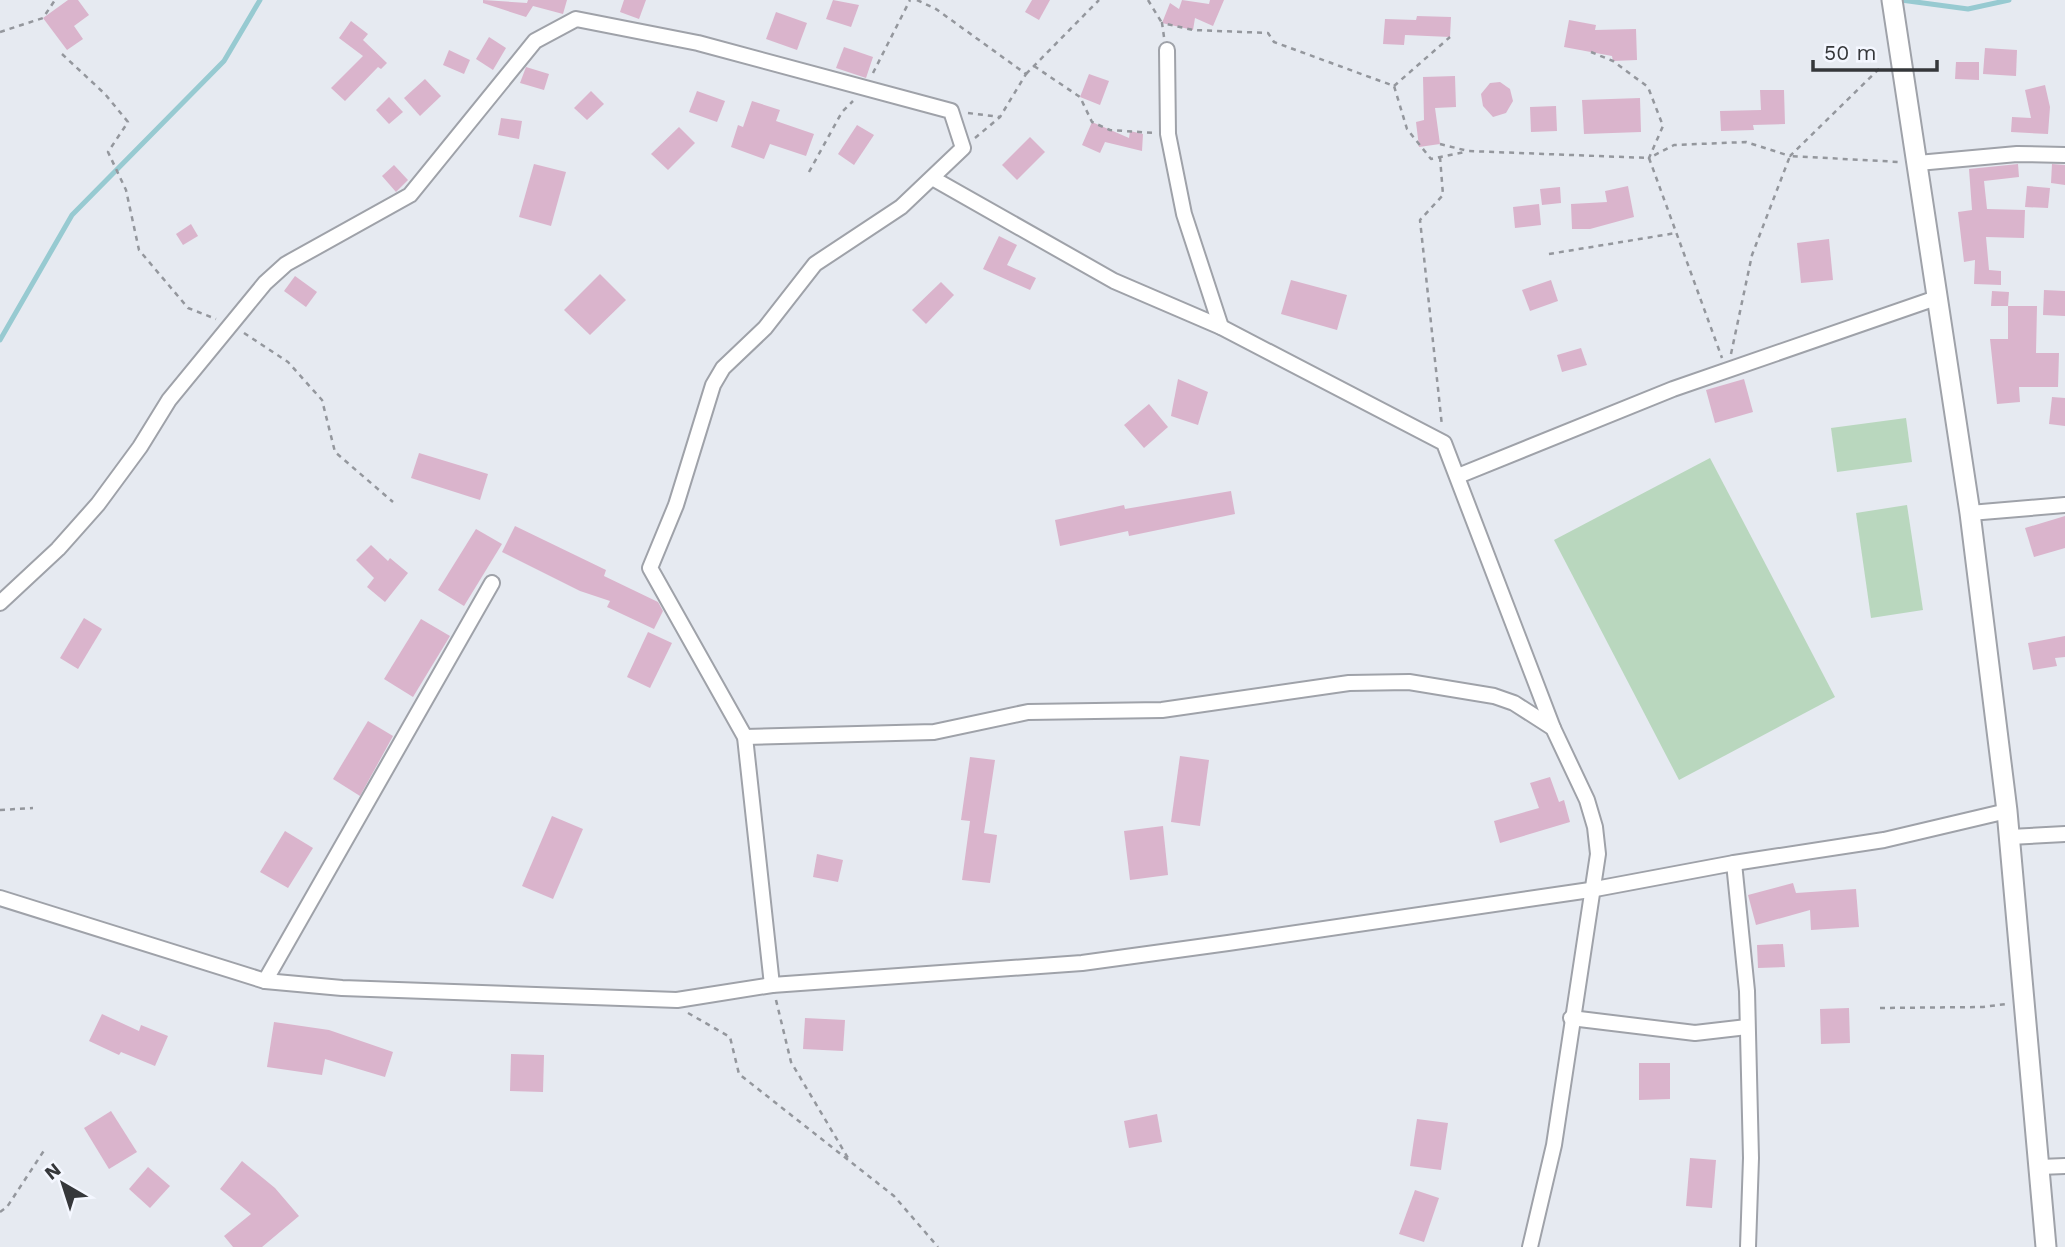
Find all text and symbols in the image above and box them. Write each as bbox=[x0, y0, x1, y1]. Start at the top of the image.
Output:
scale bar bbox=[1813, 28, 1937, 72]
text: 50 m bbox=[1824, 40, 1876, 65]
north arrow bbox=[28, 1149, 98, 1219]
text: N bbox=[40, 1158, 65, 1185]

